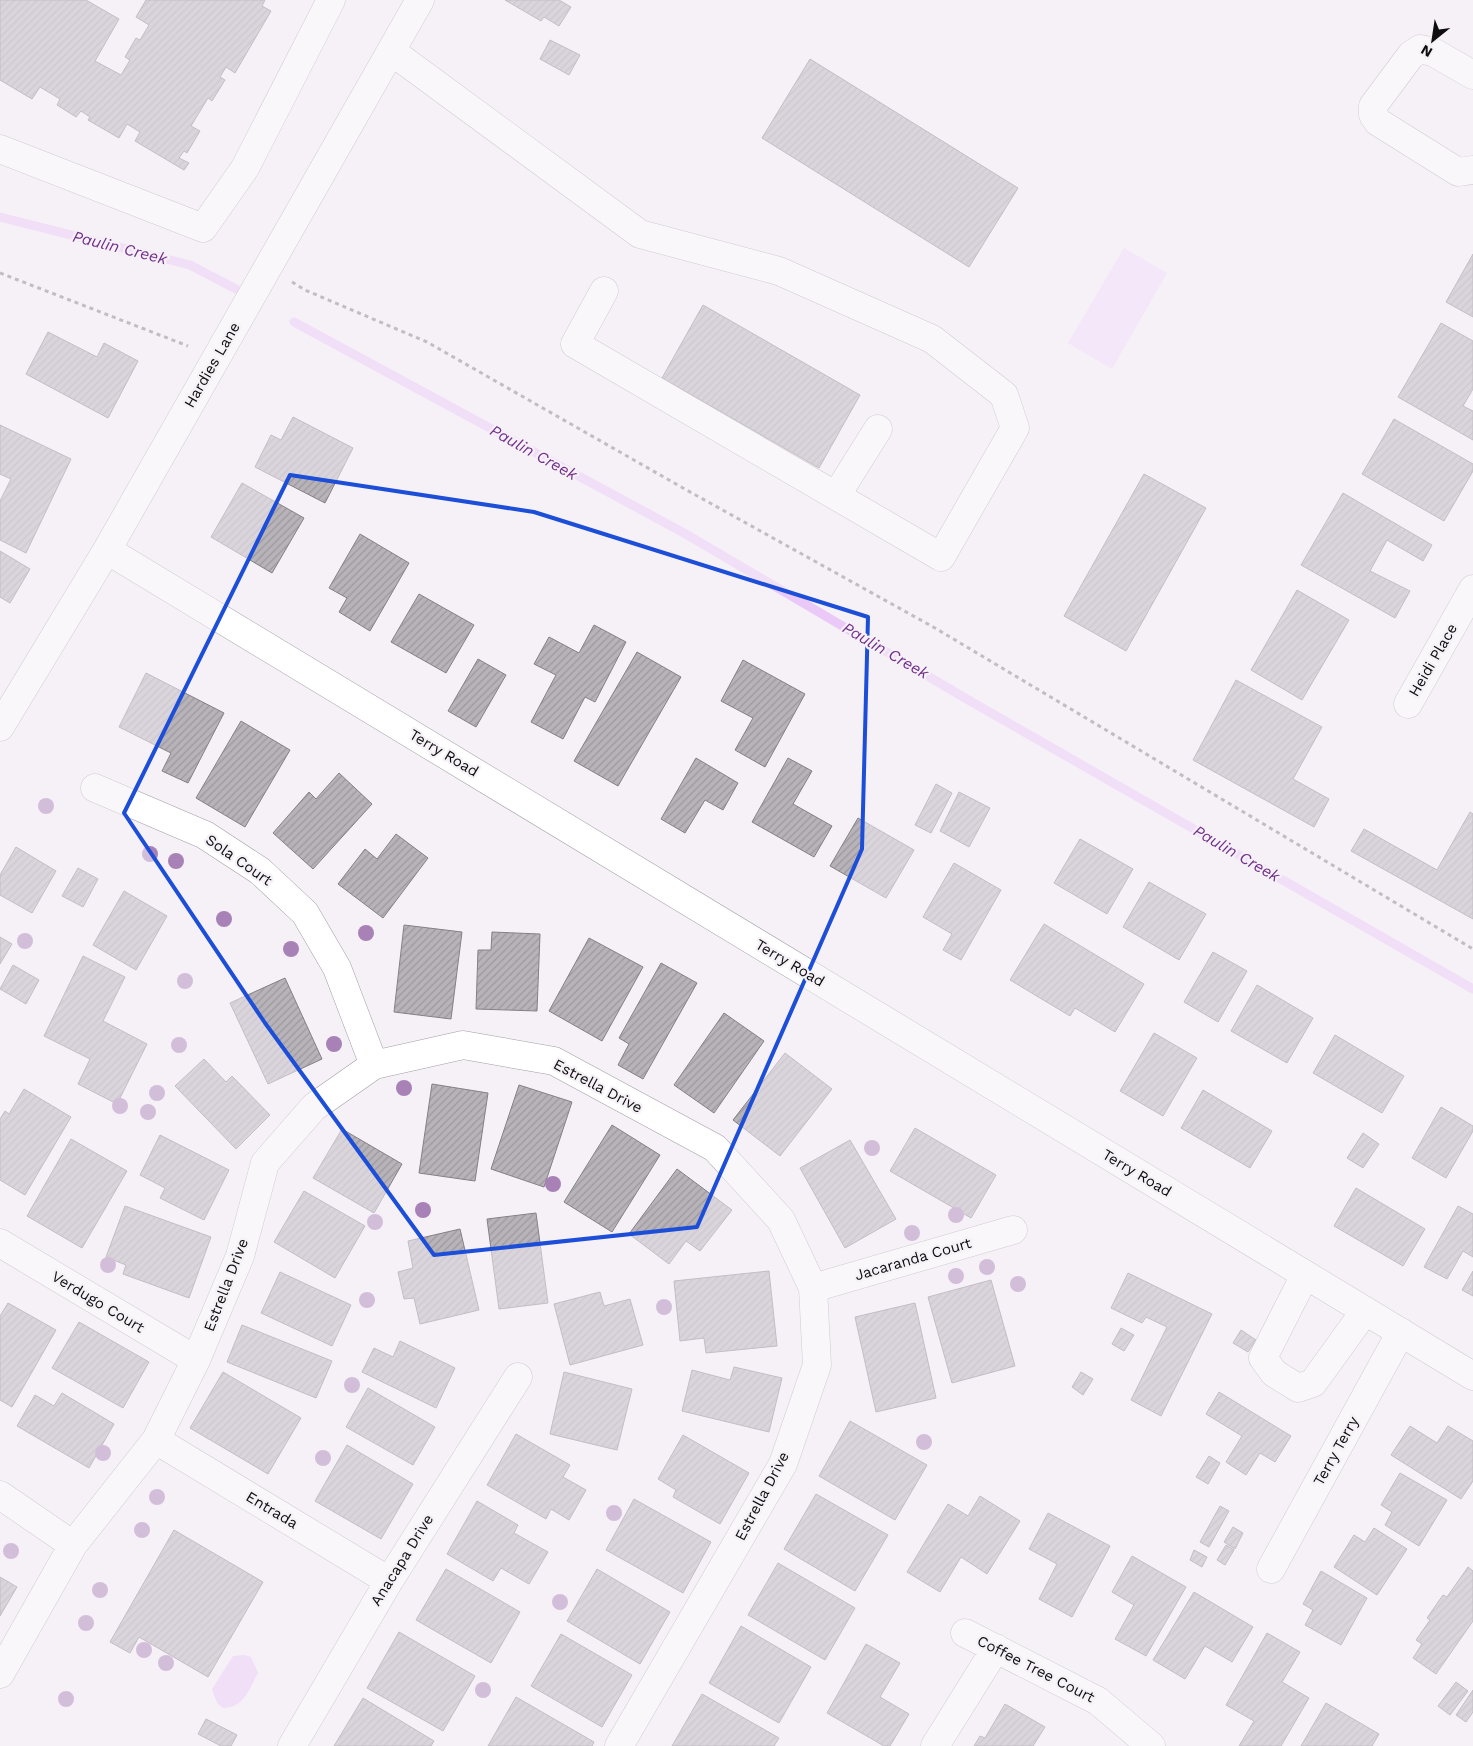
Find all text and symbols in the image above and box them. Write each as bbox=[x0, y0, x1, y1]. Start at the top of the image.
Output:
north arrow bbox=[1408, 15, 1458, 65]
text: N bbox=[1418, 42, 1435, 61]
water label: Paulin Creek bbox=[71, 227, 170, 269]
street label: Hardies Lane bbox=[180, 319, 244, 411]
water label: Paulin Creek bbox=[487, 421, 582, 485]
water label: Paulin Creek bbox=[839, 618, 933, 683]
street label: Heidi Place bbox=[1405, 620, 1461, 700]
street label: Terry Road bbox=[406, 725, 482, 781]
water label: Paulin Creek bbox=[1190, 821, 1284, 886]
street label: Sola Court bbox=[202, 831, 276, 890]
street label: Terry Road bbox=[752, 935, 828, 991]
street label: Estrella Drive bbox=[550, 1055, 646, 1117]
street label: Terry Road bbox=[1099, 1145, 1175, 1201]
street label: Jacaranda Court bbox=[853, 1234, 974, 1284]
street label: Estrella Drive bbox=[200, 1236, 252, 1334]
street label: Verdugo Court bbox=[48, 1267, 148, 1337]
street label: Terry Terry bbox=[1310, 1413, 1363, 1489]
street label: Estrella Drive bbox=[731, 1448, 793, 1544]
street label: Entrada bbox=[243, 1488, 302, 1533]
street label: Anacapa Drive bbox=[367, 1511, 437, 1609]
street label: Coffee Tree Court bbox=[974, 1632, 1098, 1707]

